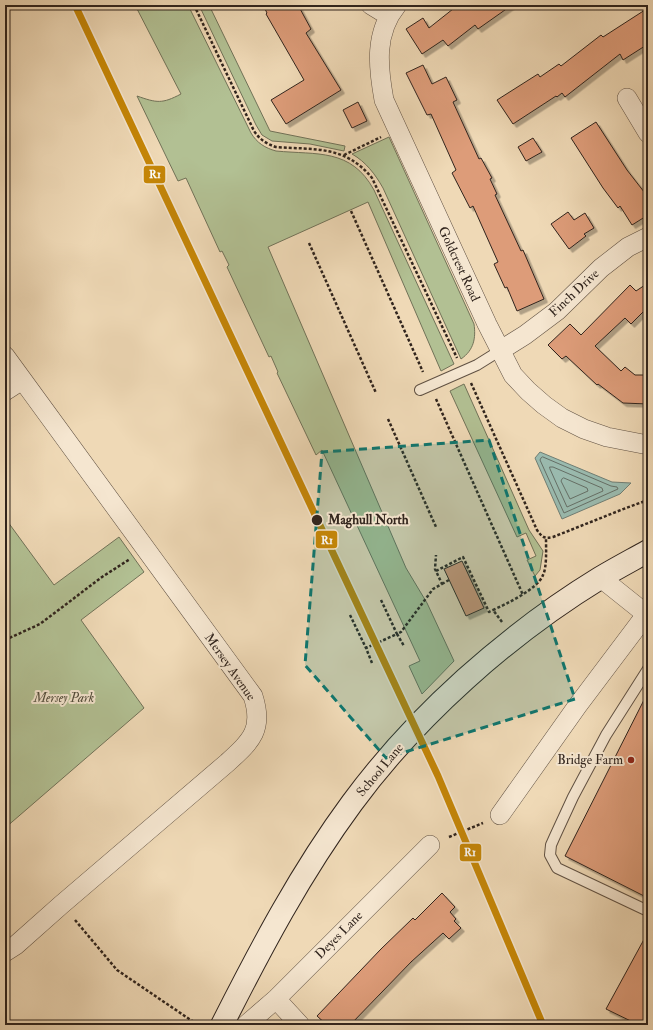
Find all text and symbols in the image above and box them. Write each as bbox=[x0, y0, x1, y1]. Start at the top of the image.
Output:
line badge: R1 bbox=[143, 165, 166, 184]
text: R1 bbox=[149, 168, 161, 181]
street label: Goldcrest Road bbox=[435, 224, 484, 305]
street label: Finch Drive bbox=[546, 265, 603, 320]
place label: Maghull North bbox=[327, 512, 409, 529]
marker: Maghull North bbox=[310, 513, 324, 527]
line badge: R1 bbox=[315, 530, 338, 549]
text: R1 bbox=[321, 534, 333, 547]
street label: Mersey Avenue bbox=[200, 630, 259, 705]
park label: Mersey Park bbox=[33, 690, 94, 706]
street label: School Lane bbox=[353, 740, 407, 800]
place label: Bridge Farm bbox=[557, 752, 623, 768]
marker: Bridge Farm bbox=[626, 755, 636, 765]
line badge: R1 bbox=[459, 843, 482, 862]
text: R1 bbox=[464, 846, 476, 859]
street label: Deyes Lane bbox=[312, 907, 367, 963]

